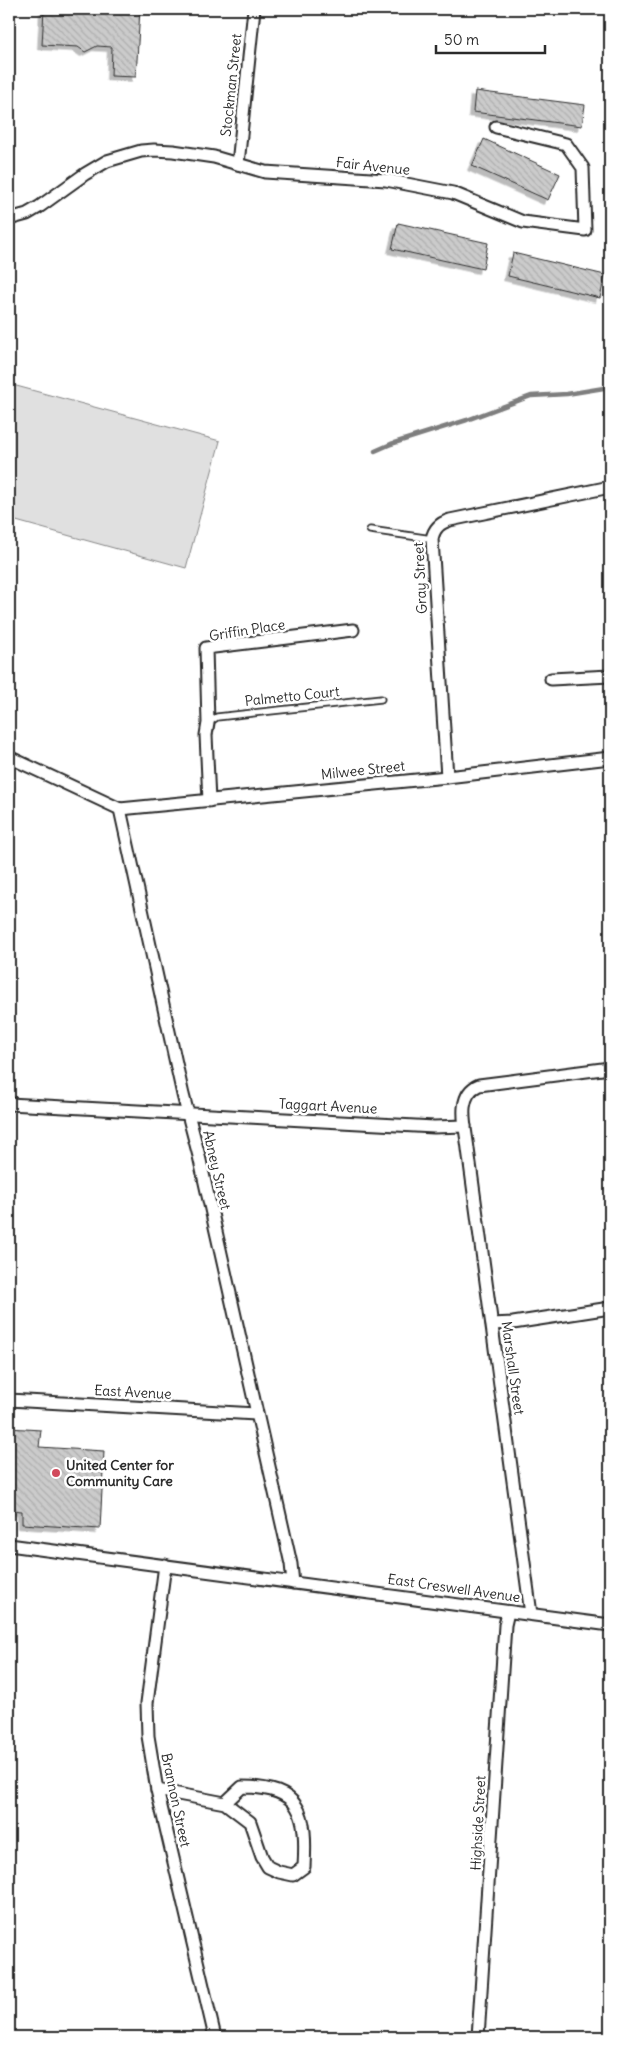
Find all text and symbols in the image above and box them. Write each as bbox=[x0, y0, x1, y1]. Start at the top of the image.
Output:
scale bar bbox=[436, 22, 545, 54]
text: 50 m bbox=[444, 30, 479, 49]
street label: Stockman Street bbox=[217, 32, 245, 137]
street label: Fair Avenue bbox=[335, 153, 411, 179]
street label: Gray Street bbox=[409, 541, 431, 615]
street label: Griffin Place bbox=[208, 615, 286, 645]
street label: Palmetto Court bbox=[244, 682, 341, 710]
street label: Milwee Street bbox=[320, 757, 406, 783]
street label: Taggart Avenue bbox=[278, 1094, 378, 1118]
street label: Abney Street bbox=[199, 1128, 235, 1212]
street label: Marshall Street bbox=[498, 1320, 529, 1416]
street label: East Avenue bbox=[94, 1381, 172, 1403]
place label: United Center for Community Care bbox=[66, 1456, 174, 1490]
marker: United Center for Community Care bbox=[50, 1467, 62, 1479]
street label: East Creswell Avenue bbox=[386, 1570, 522, 1606]
street label: Brannon Street bbox=[157, 1751, 195, 1849]
street label: Highside Street bbox=[467, 1775, 489, 1871]

